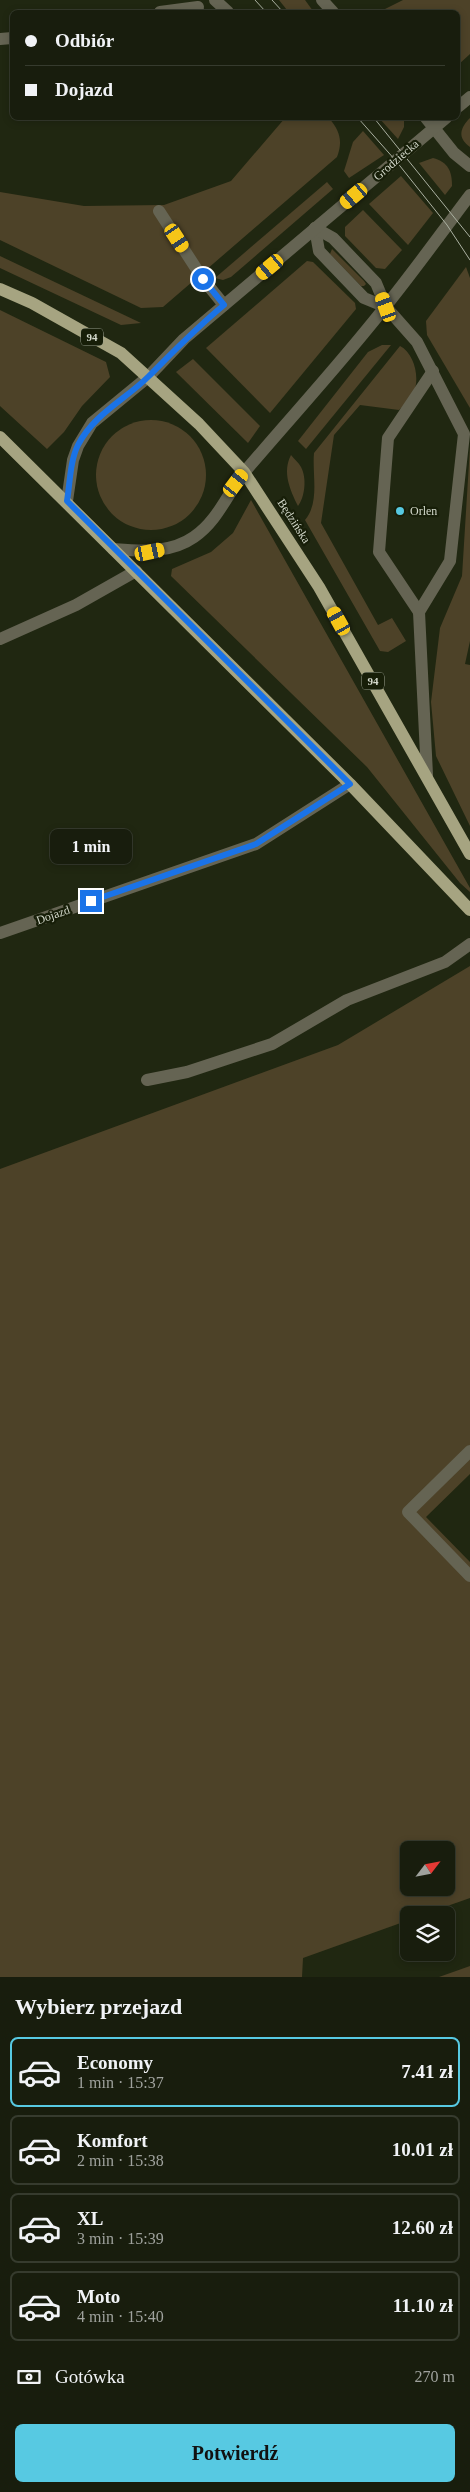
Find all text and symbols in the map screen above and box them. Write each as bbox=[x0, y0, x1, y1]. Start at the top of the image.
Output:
text: Odbiór bbox=[55, 30, 114, 51]
text: Dojazd bbox=[55, 79, 113, 100]
street label: Grodziecka bbox=[371, 136, 422, 183]
car bbox=[337, 181, 370, 211]
car bbox=[162, 221, 191, 255]
car bbox=[253, 252, 286, 282]
route start bbox=[192, 268, 214, 290]
car bbox=[373, 290, 398, 324]
road number: 94 bbox=[81, 328, 103, 346]
car bbox=[220, 467, 251, 499]
street label: Będzińska bbox=[275, 496, 314, 546]
place label: Orlen bbox=[410, 504, 437, 518]
marker: Orlen bbox=[394, 505, 406, 517]
car bbox=[133, 542, 166, 562]
car bbox=[325, 604, 352, 638]
road number: 94 bbox=[362, 672, 384, 689]
callout: 1 min bbox=[50, 828, 132, 864]
text: 1 min bbox=[72, 838, 110, 855]
route end bbox=[80, 890, 102, 912]
street label: Dojazd bbox=[34, 903, 72, 927]
north arrow bbox=[400, 1841, 455, 1896]
map controls bbox=[400, 1841, 455, 1961]
button: layers bbox=[400, 1906, 455, 1961]
text: Wybierz przejazd bbox=[15, 1994, 182, 2019]
icon: car bbox=[17, 2050, 62, 2095]
text: Economy bbox=[77, 2052, 153, 2073]
text: 7.41 zł bbox=[401, 2061, 453, 2082]
text: 1 min · 15:37 bbox=[77, 2074, 164, 2091]
icon: car bbox=[17, 2128, 62, 2173]
text: Komfort bbox=[77, 2130, 148, 2151]
text: 10.01 zł bbox=[392, 2139, 453, 2160]
text: 2 min · 15:38 bbox=[77, 2152, 164, 2169]
icon: car bbox=[17, 2206, 62, 2251]
text: XL bbox=[77, 2208, 103, 2229]
text: 12.60 zł bbox=[392, 2217, 453, 2238]
text: 3 min · 15:39 bbox=[77, 2230, 164, 2247]
icon: car bbox=[17, 2284, 62, 2329]
text: Moto bbox=[77, 2286, 120, 2307]
text: 11.10 zł bbox=[393, 2295, 453, 2316]
text: 4 min · 15:40 bbox=[77, 2308, 164, 2325]
icon: cash bbox=[15, 2363, 43, 2391]
text: Gotówka bbox=[55, 2366, 125, 2387]
text: 270 m bbox=[415, 2368, 455, 2385]
button: Potwierdź bbox=[15, 2424, 455, 2482]

